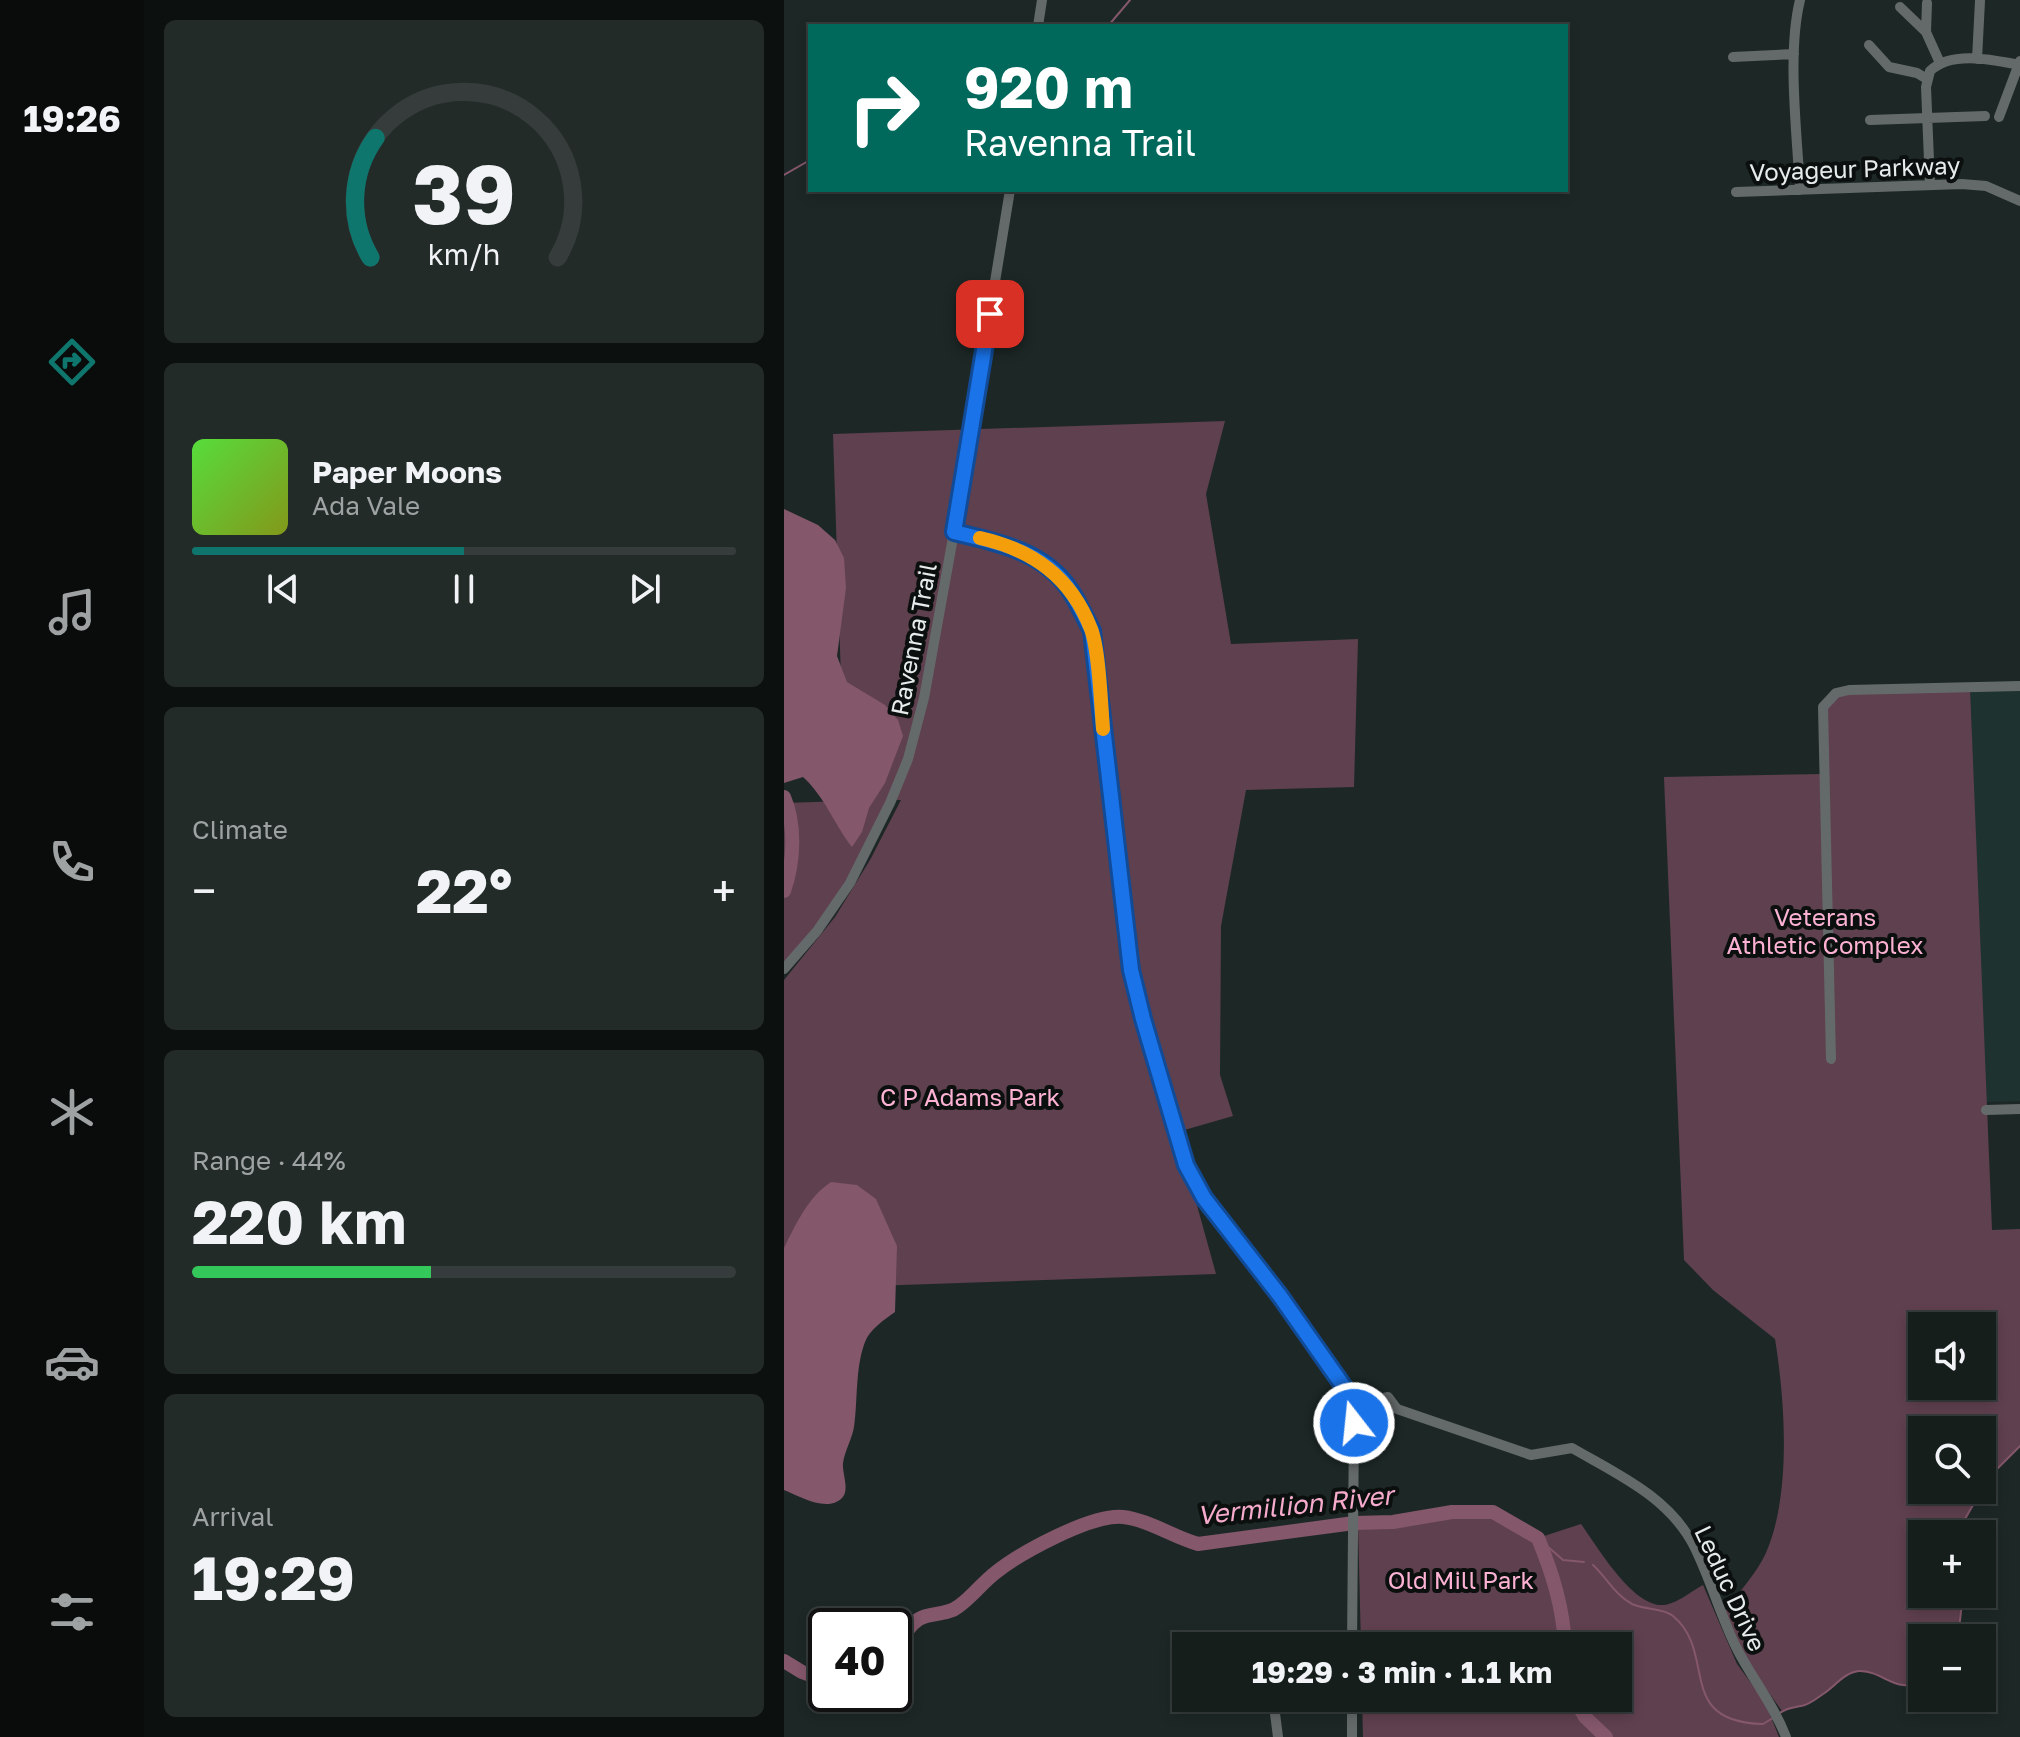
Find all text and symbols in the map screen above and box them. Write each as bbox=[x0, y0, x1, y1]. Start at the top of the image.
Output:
text: 920 m bbox=[964, 53, 1133, 120]
icon: right bbox=[832, 56, 936, 160]
text: 19:26 bbox=[23, 97, 121, 140]
text: Ravenna Trail bbox=[964, 121, 1196, 164]
text: 39 bbox=[412, 141, 516, 241]
street label: Voyageur Parkway bbox=[1749, 150, 1961, 186]
text: km/h bbox=[428, 237, 500, 271]
pin bbox=[956, 280, 1024, 348]
icon: arrive bbox=[968, 292, 1012, 336]
icon: directions bbox=[44, 334, 100, 390]
text: Paper Moons bbox=[312, 454, 502, 490]
text: Ada Vale bbox=[312, 490, 420, 521]
street label: Ravenna Trail bbox=[884, 560, 942, 718]
icon: previous bbox=[261, 567, 305, 611]
icon: pause bbox=[442, 567, 486, 611]
icon: next bbox=[623, 567, 667, 611]
icon: music bbox=[44, 584, 100, 640]
text: Climate bbox=[192, 814, 288, 845]
icon: phone bbox=[44, 834, 100, 890]
text: 22° bbox=[416, 854, 512, 926]
text: − bbox=[192, 864, 216, 917]
text: + bbox=[712, 864, 736, 917]
park label: Veterans Athletic Complex bbox=[1727, 902, 1923, 959]
park label: C P Adams Park bbox=[880, 1082, 1060, 1111]
icon: climate bbox=[44, 1084, 100, 1140]
text: Range · 44% bbox=[192, 1145, 346, 1176]
text: 220 km bbox=[192, 1185, 407, 1257]
map controls bbox=[1908, 1312, 1996, 1712]
button: sound bbox=[1908, 1312, 1996, 1400]
icon: car bbox=[44, 1334, 100, 1390]
position arrow bbox=[1312, 1381, 1396, 1465]
button: search bbox=[1908, 1416, 1996, 1504]
water label: Vermillion River bbox=[1196, 1479, 1398, 1531]
text: Arrival bbox=[192, 1501, 273, 1532]
button: + bbox=[1908, 1520, 1996, 1608]
street label: Leduc Drive bbox=[1689, 1521, 1773, 1655]
text: 19:29 bbox=[192, 1541, 355, 1613]
park label: Old Mill Park bbox=[1388, 1565, 1534, 1594]
icon: filters bbox=[44, 1584, 100, 1640]
speed limit sign: 40 bbox=[808, 1608, 912, 1712]
button: − bbox=[1908, 1624, 1996, 1712]
text: 19:29 · 3 min · 1.1 km bbox=[1252, 1654, 1552, 1690]

